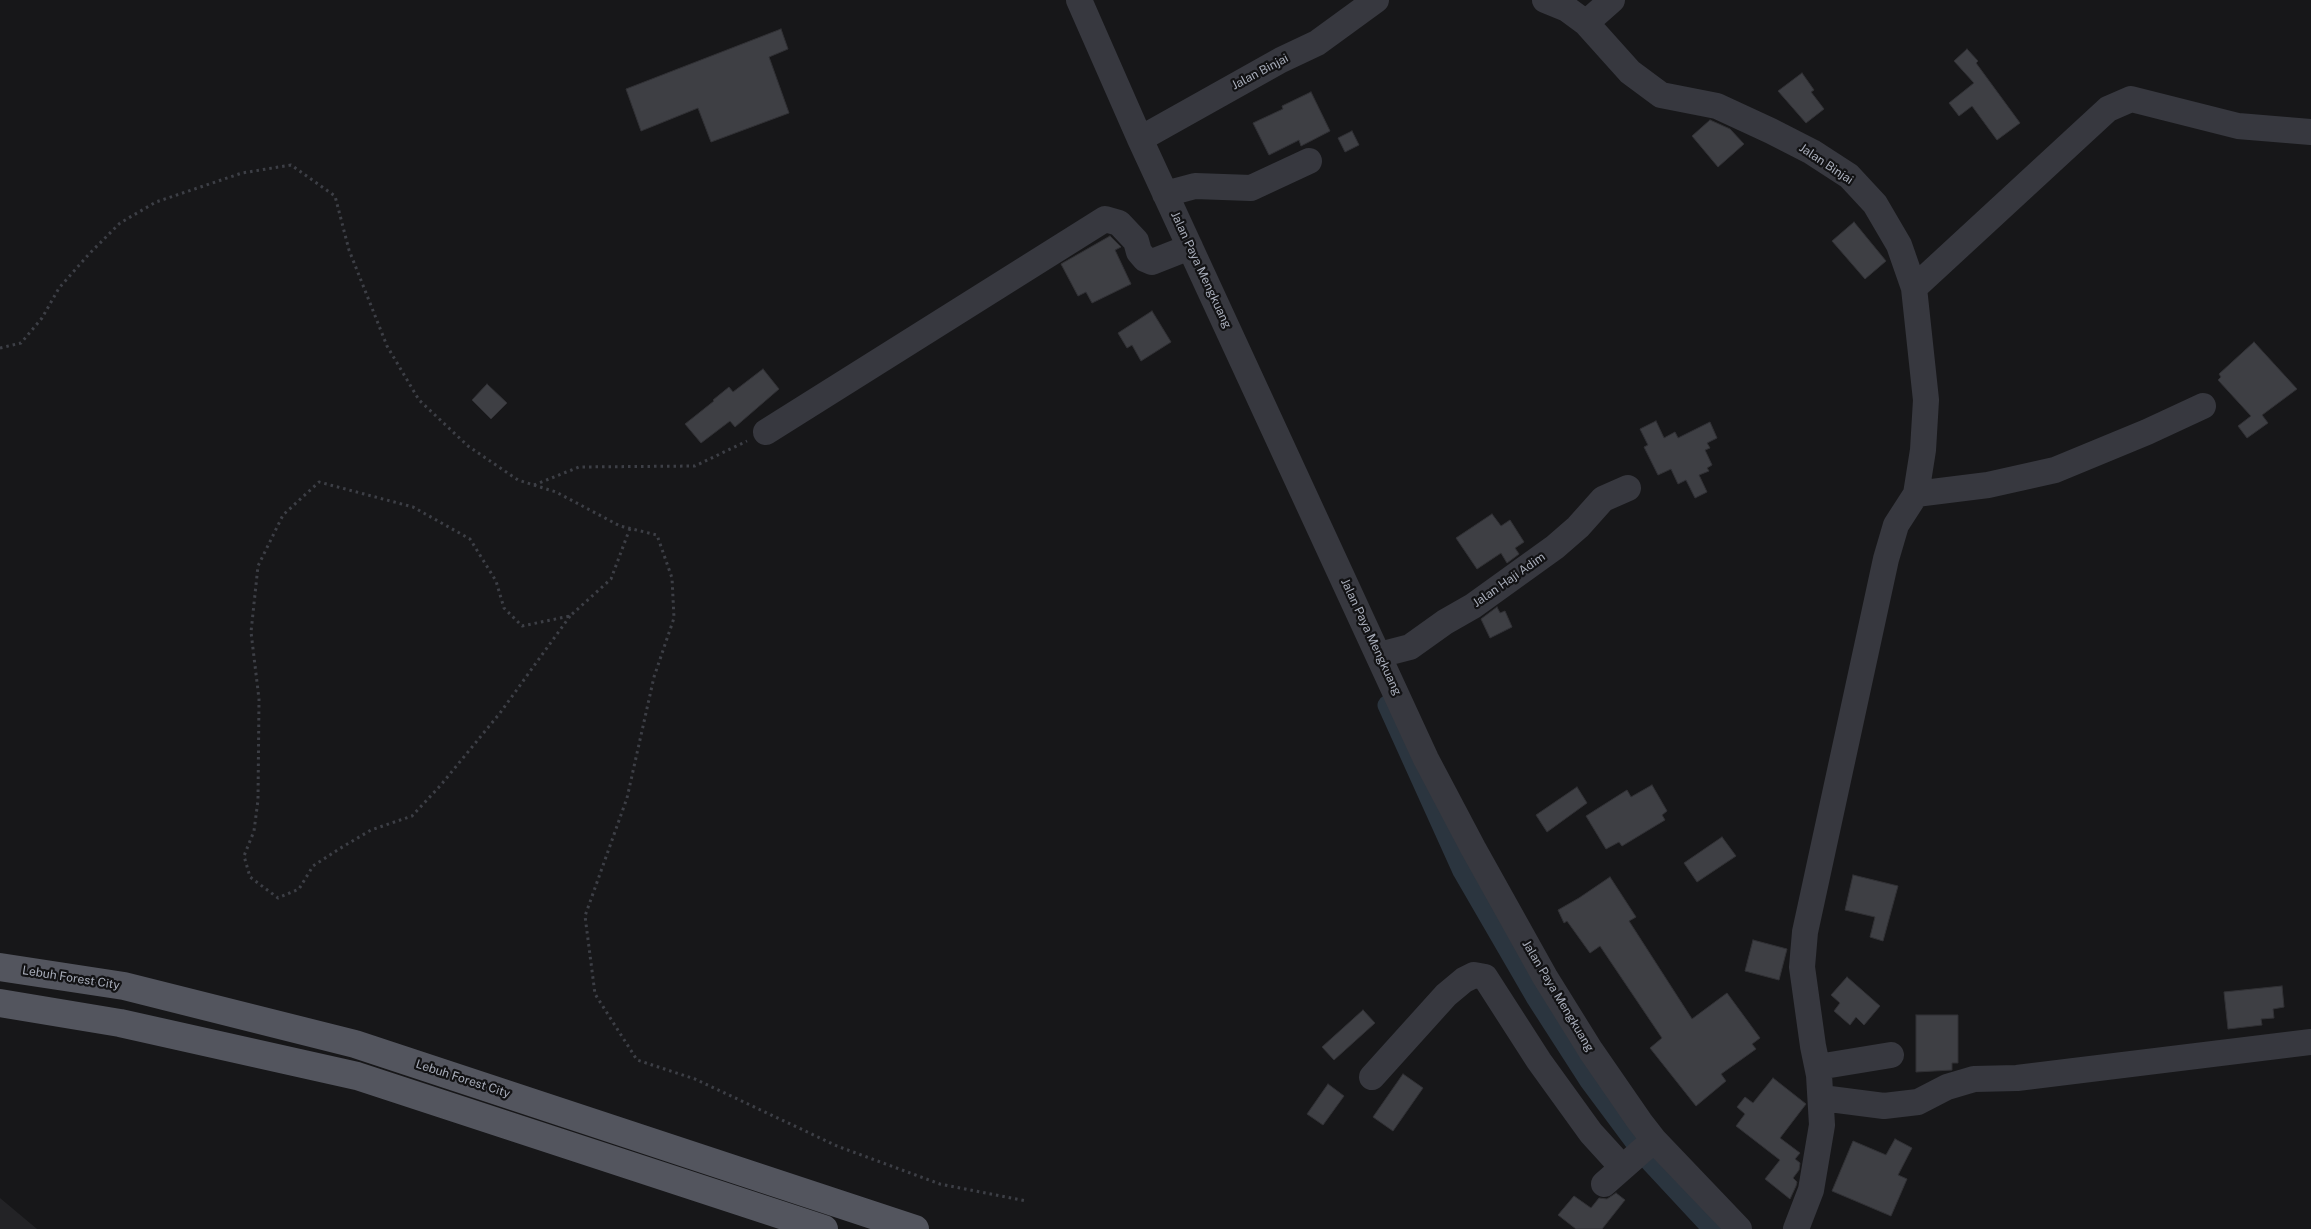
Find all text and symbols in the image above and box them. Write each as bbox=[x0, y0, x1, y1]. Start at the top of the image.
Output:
street label: Jalan Binjai bbox=[1229, 51, 1291, 93]
street label: Jalan Binjai bbox=[1796, 141, 1856, 187]
street label: Jalan Paya Mengkuang bbox=[1168, 209, 1234, 331]
street label: Jalan Haji Adim bbox=[1470, 550, 1548, 610]
street label: Jalan Paya Mengkuang bbox=[1338, 576, 1404, 698]
street label: Jalan Paya Mengkuang bbox=[1519, 938, 1597, 1054]
street label: Lebuh Forest City bbox=[21, 963, 121, 993]
street label: Lebuh Forest City bbox=[414, 1057, 512, 1101]

